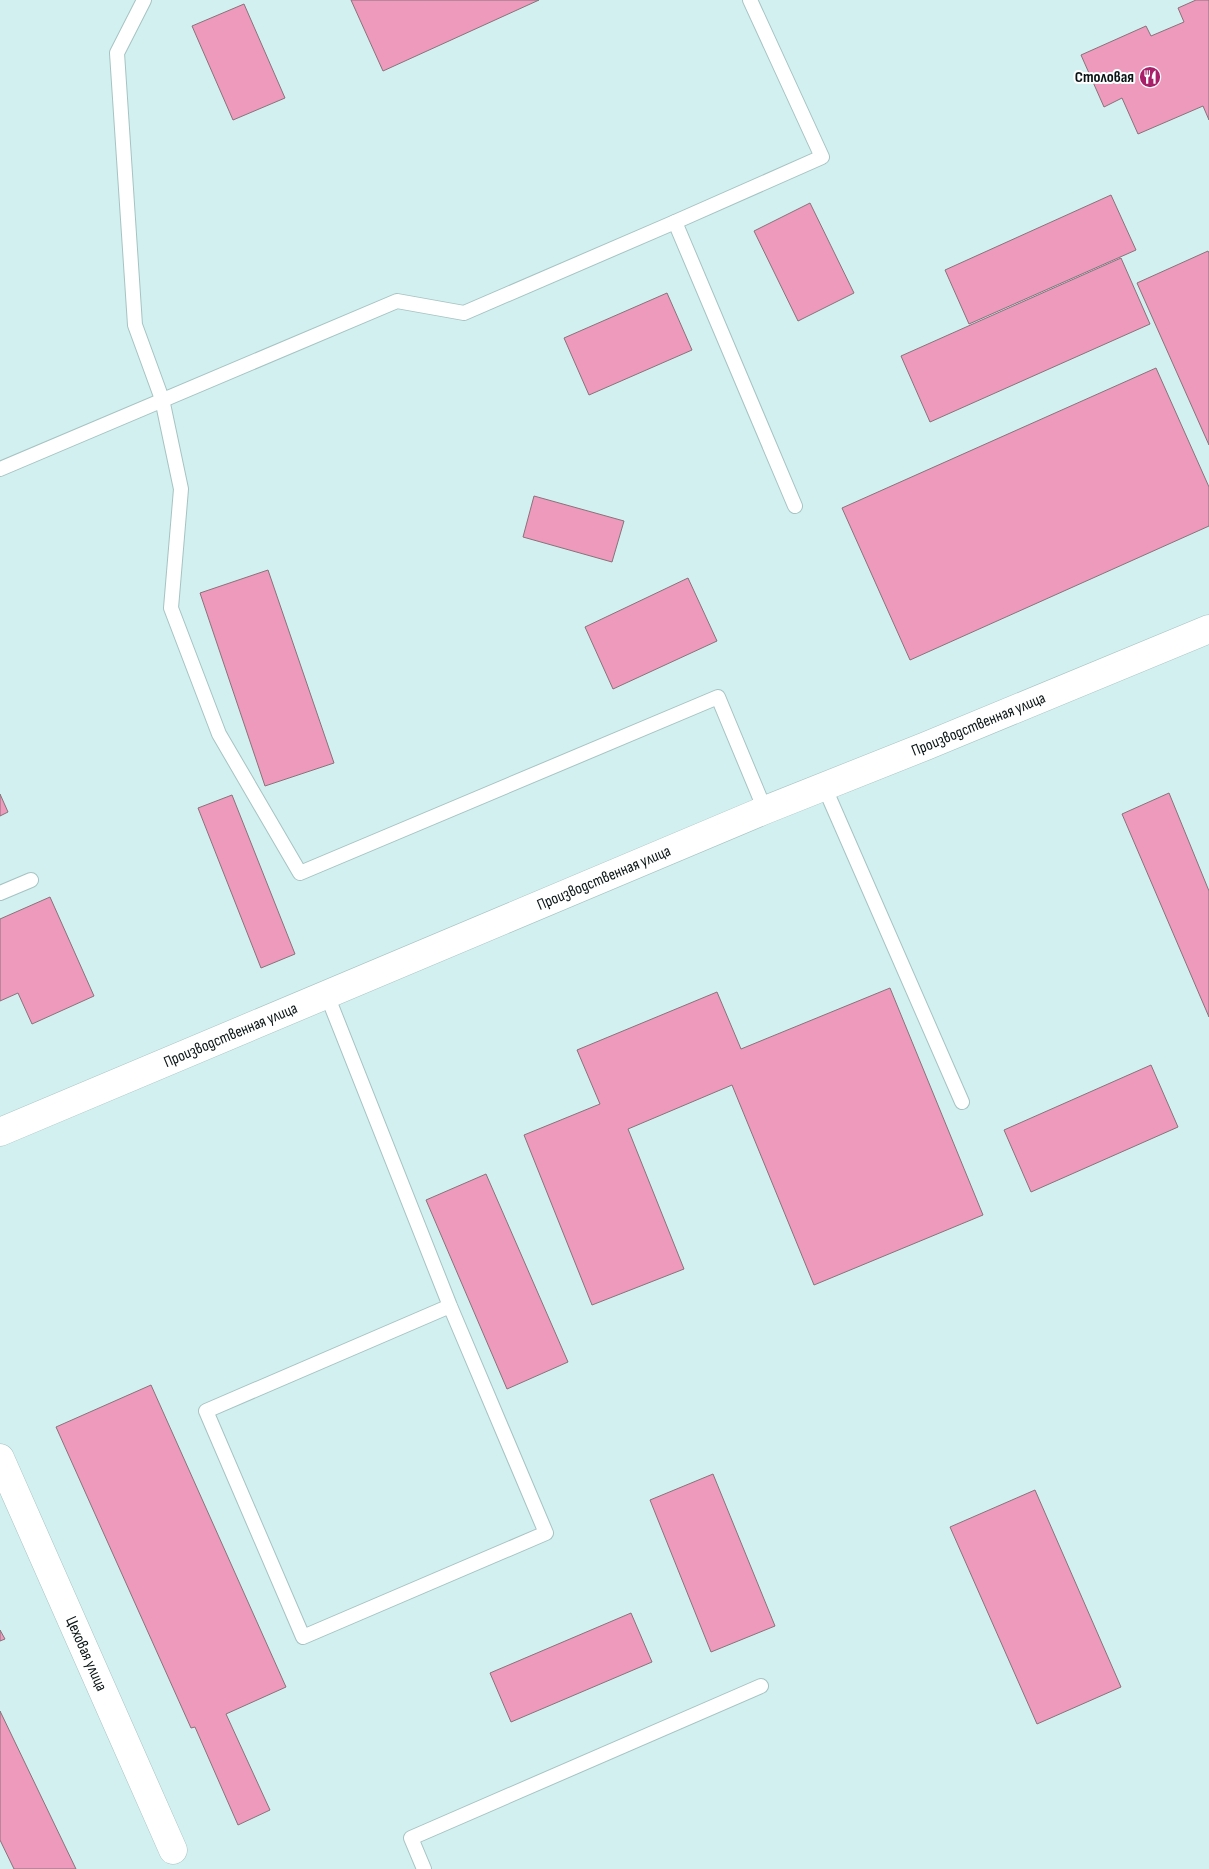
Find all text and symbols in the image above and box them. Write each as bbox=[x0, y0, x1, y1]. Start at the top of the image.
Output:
restaurant icon: Столовая bbox=[1138, 65, 1162, 89]
place label: Столовая bbox=[1075, 68, 1134, 87]
street label: Производственная улица bbox=[909, 688, 1048, 760]
street label: Производственная улица bbox=[534, 841, 673, 914]
street label: Производственная улица bbox=[161, 998, 300, 1072]
street label: Цеховая улица bbox=[62, 1613, 111, 1694]

